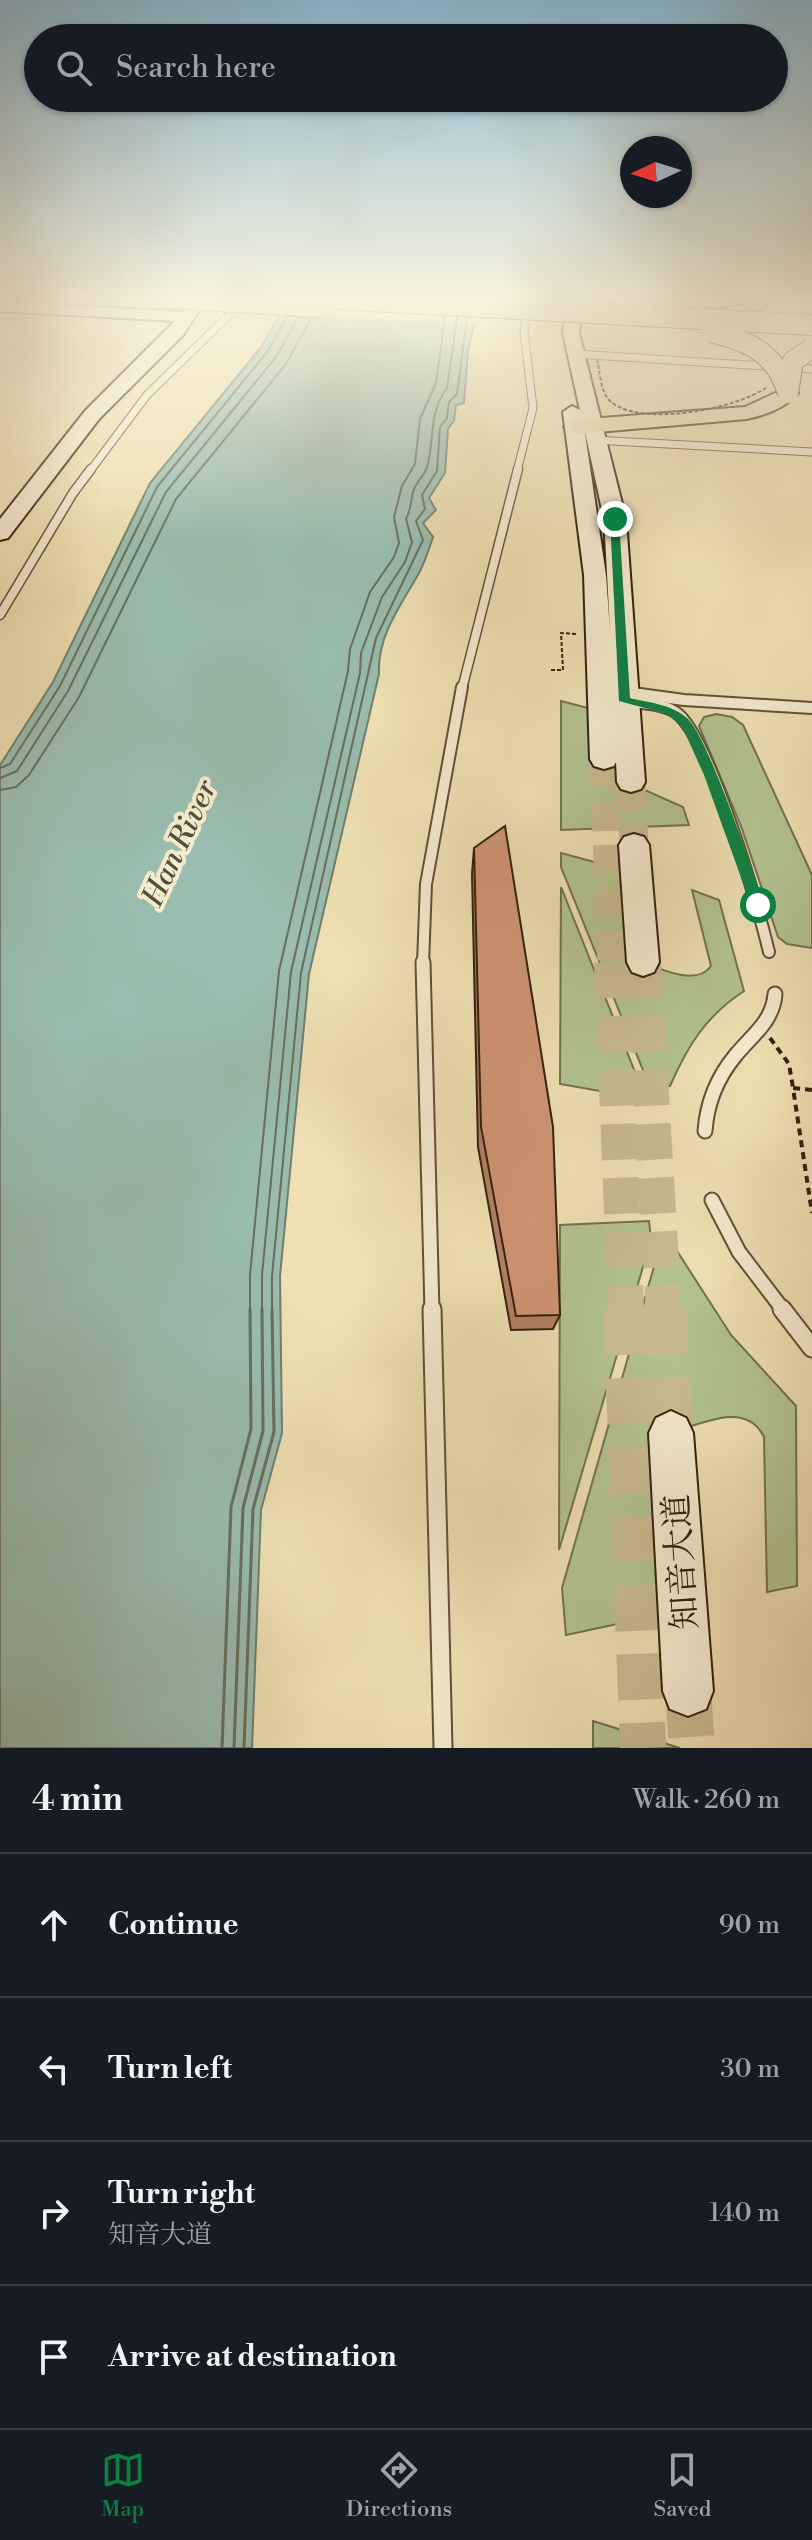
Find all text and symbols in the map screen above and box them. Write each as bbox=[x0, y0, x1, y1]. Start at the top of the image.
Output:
search box bbox=[24, 24, 788, 112]
icon: search bbox=[52, 46, 96, 90]
text: Search here bbox=[116, 49, 276, 87]
north arrow bbox=[620, 136, 692, 208]
route end bbox=[597, 501, 633, 537]
water label: Han River bbox=[134, 773, 226, 914]
route start bbox=[740, 887, 776, 923]
street label: 知音大道 bbox=[656, 1493, 708, 1631]
text: 4 min bbox=[32, 1779, 123, 1821]
text: Walk · 260 m bbox=[633, 1784, 780, 1816]
icon: ahead bbox=[32, 1903, 76, 1947]
text: Continue bbox=[108, 1906, 239, 1944]
text: 90 m bbox=[719, 1909, 780, 1941]
icon: left bbox=[32, 2047, 76, 2091]
text: Turn left bbox=[108, 2050, 232, 2088]
text: 30 m bbox=[720, 2053, 780, 2085]
text: Turn right bbox=[108, 2175, 255, 2213]
icon: right bbox=[32, 2191, 76, 2235]
text: 140 m bbox=[709, 2197, 780, 2229]
text: 知音大道 bbox=[108, 2219, 212, 2251]
icon: arrive bbox=[32, 2335, 76, 2379]
text: Arrive at destination bbox=[108, 2338, 397, 2376]
tab: Map bbox=[101, 2448, 145, 2523]
tab: Directions bbox=[346, 2448, 452, 2523]
tab: Saved bbox=[654, 2448, 711, 2523]

